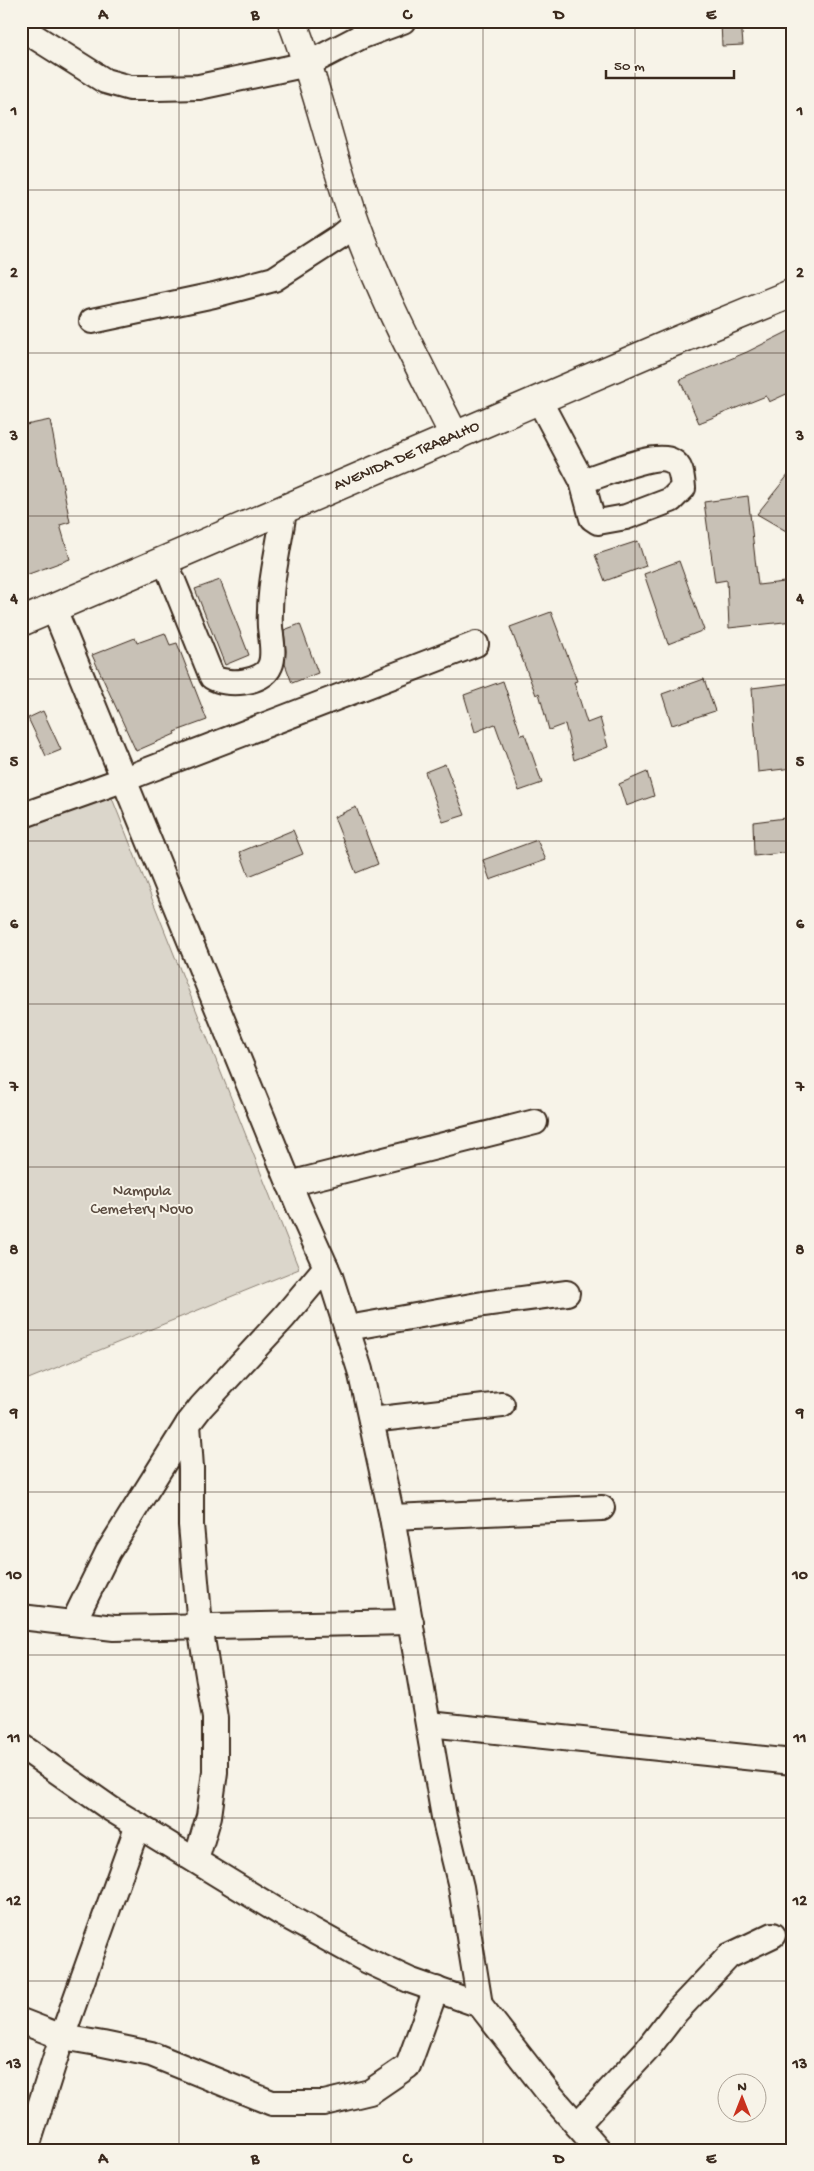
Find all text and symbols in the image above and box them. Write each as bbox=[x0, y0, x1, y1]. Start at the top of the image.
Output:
text: A bbox=[97, 7, 109, 26]
text: B bbox=[250, 7, 260, 26]
text: C bbox=[402, 7, 413, 26]
text: D bbox=[552, 7, 565, 26]
text: E bbox=[706, 7, 717, 26]
scale bar bbox=[606, 48, 734, 80]
text: 50 m bbox=[614, 58, 645, 76]
text: 1 bbox=[10, 103, 17, 122]
text: 1 bbox=[796, 103, 803, 122]
text: 2 bbox=[10, 265, 18, 284]
text: 2 bbox=[796, 265, 804, 284]
street label: AVENIDA DE TRABALHO bbox=[331, 418, 483, 496]
text: 3 bbox=[9, 428, 18, 447]
text: 3 bbox=[795, 428, 804, 447]
text: 4 bbox=[9, 591, 18, 610]
text: 4 bbox=[795, 591, 804, 610]
text: 5 bbox=[10, 754, 19, 773]
text: 5 bbox=[796, 754, 805, 773]
text: 6 bbox=[10, 916, 19, 935]
text: 6 bbox=[796, 916, 805, 935]
text: 7 bbox=[9, 1079, 19, 1098]
text: 7 bbox=[795, 1079, 805, 1098]
park label: Nampula Cemetery Novo bbox=[91, 1183, 193, 1220]
text: 8 bbox=[10, 1242, 19, 1261]
text: 8 bbox=[796, 1242, 805, 1261]
text: 9 bbox=[9, 1405, 18, 1424]
text: 9 bbox=[795, 1405, 804, 1424]
text: 10 bbox=[5, 1567, 22, 1586]
text: 10 bbox=[791, 1567, 808, 1586]
text: 11 bbox=[7, 1730, 20, 1749]
text: 11 bbox=[793, 1730, 806, 1749]
text: 12 bbox=[6, 1893, 21, 1912]
text: 12 bbox=[792, 1893, 807, 1912]
text: 13 bbox=[6, 2056, 21, 2075]
text: 13 bbox=[792, 2056, 807, 2075]
north arrow bbox=[716, 2074, 766, 2124]
text: N bbox=[737, 2079, 747, 2096]
text: A bbox=[97, 2151, 109, 2170]
text: B bbox=[250, 2151, 260, 2170]
text: C bbox=[402, 2151, 413, 2170]
text: D bbox=[552, 2151, 565, 2170]
text: E bbox=[706, 2151, 717, 2170]

